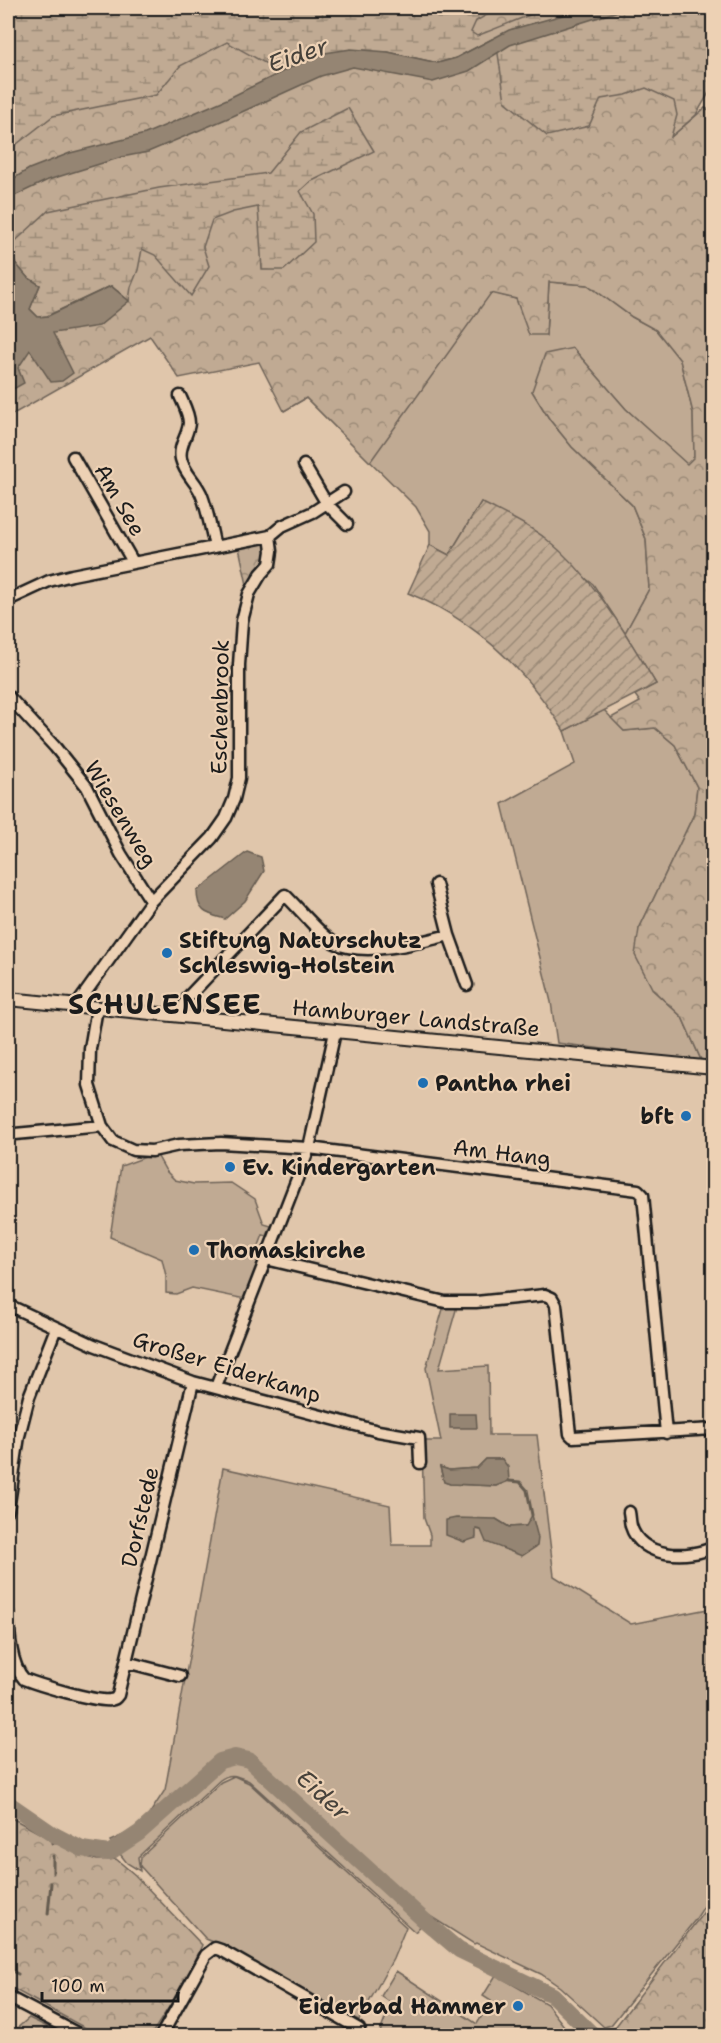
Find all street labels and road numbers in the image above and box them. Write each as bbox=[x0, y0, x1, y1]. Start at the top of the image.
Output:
street label: Am See bbox=[88, 459, 152, 541]
street label: Eschenbrook bbox=[204, 639, 236, 775]
street label: Wiesenweg bbox=[78, 755, 164, 873]
street label: Hamburger Landstraße bbox=[291, 993, 541, 1043]
street label: Am Hang bbox=[451, 1133, 553, 1173]
street label: Großer Eiderkamp bbox=[129, 1325, 325, 1409]
street label: Dorfstede bbox=[114, 1464, 166, 1570]

